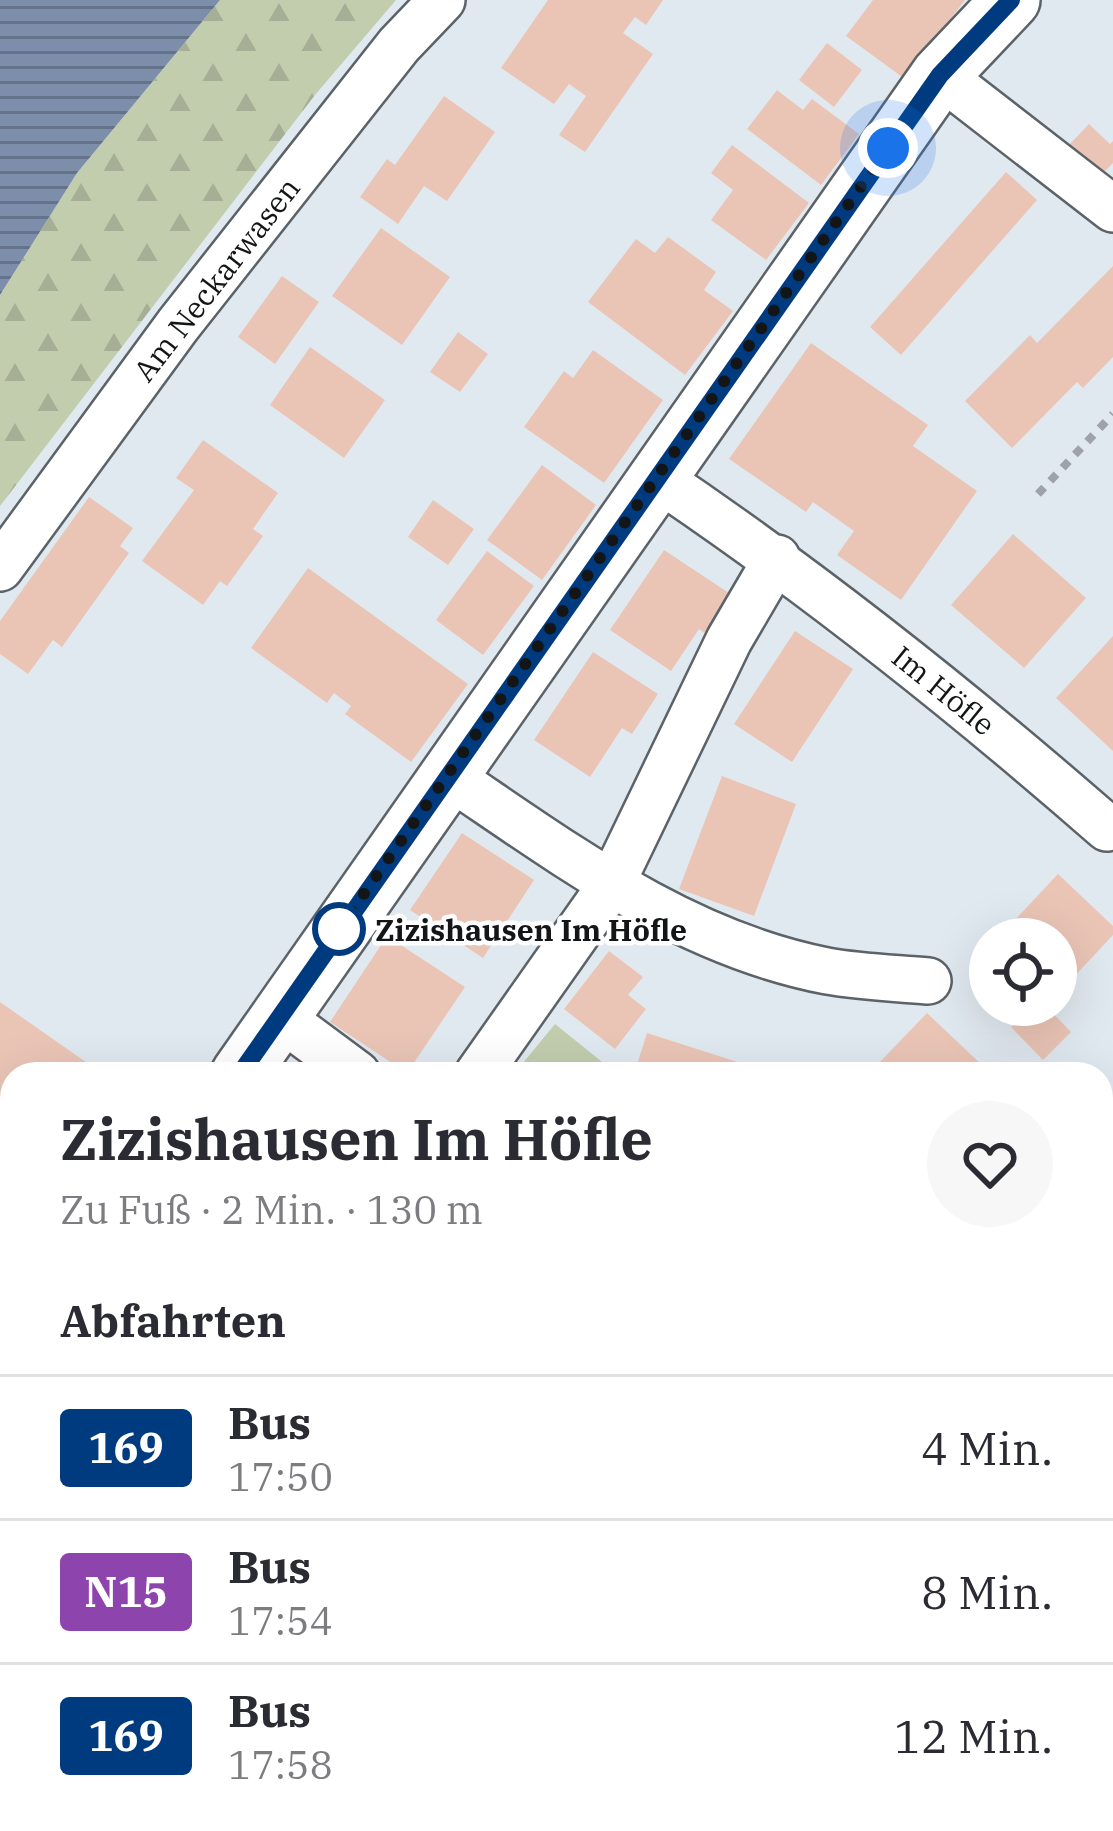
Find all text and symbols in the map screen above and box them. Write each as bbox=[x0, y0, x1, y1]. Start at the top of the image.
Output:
your location bbox=[858, 118, 918, 178]
street label: Am Neckarwasen bbox=[124, 169, 308, 389]
street label: Im Höfle bbox=[885, 637, 1003, 743]
marker: Zizishausen Im Höfle bbox=[314, 904, 364, 954]
place label: Zizishausen Im Höfle bbox=[375, 910, 687, 949]
map controls bbox=[969, 918, 1077, 1026]
button: locate bbox=[969, 918, 1077, 1026]
button: heart bbox=[927, 1101, 1053, 1227]
text: Zizishausen Im Höfle bbox=[60, 1102, 653, 1176]
text: Zu Fuß · 2 Min. · 130 m bbox=[60, 1184, 483, 1235]
text: Abfahrten bbox=[60, 1291, 286, 1349]
text: Bus bbox=[228, 1393, 311, 1451]
text: 4 Min. bbox=[921, 1419, 1053, 1477]
text: 169 bbox=[88, 1420, 164, 1475]
text: 17:50 bbox=[228, 1451, 333, 1502]
text: Bus bbox=[228, 1537, 311, 1595]
text: 8 Min. bbox=[921, 1563, 1053, 1621]
text: N15 bbox=[84, 1564, 168, 1619]
text: 17:54 bbox=[228, 1595, 333, 1646]
text: Bus bbox=[228, 1681, 311, 1739]
text: 12 Min. bbox=[894, 1707, 1053, 1765]
text: 169 bbox=[88, 1708, 164, 1763]
text: 17:58 bbox=[228, 1739, 333, 1790]

